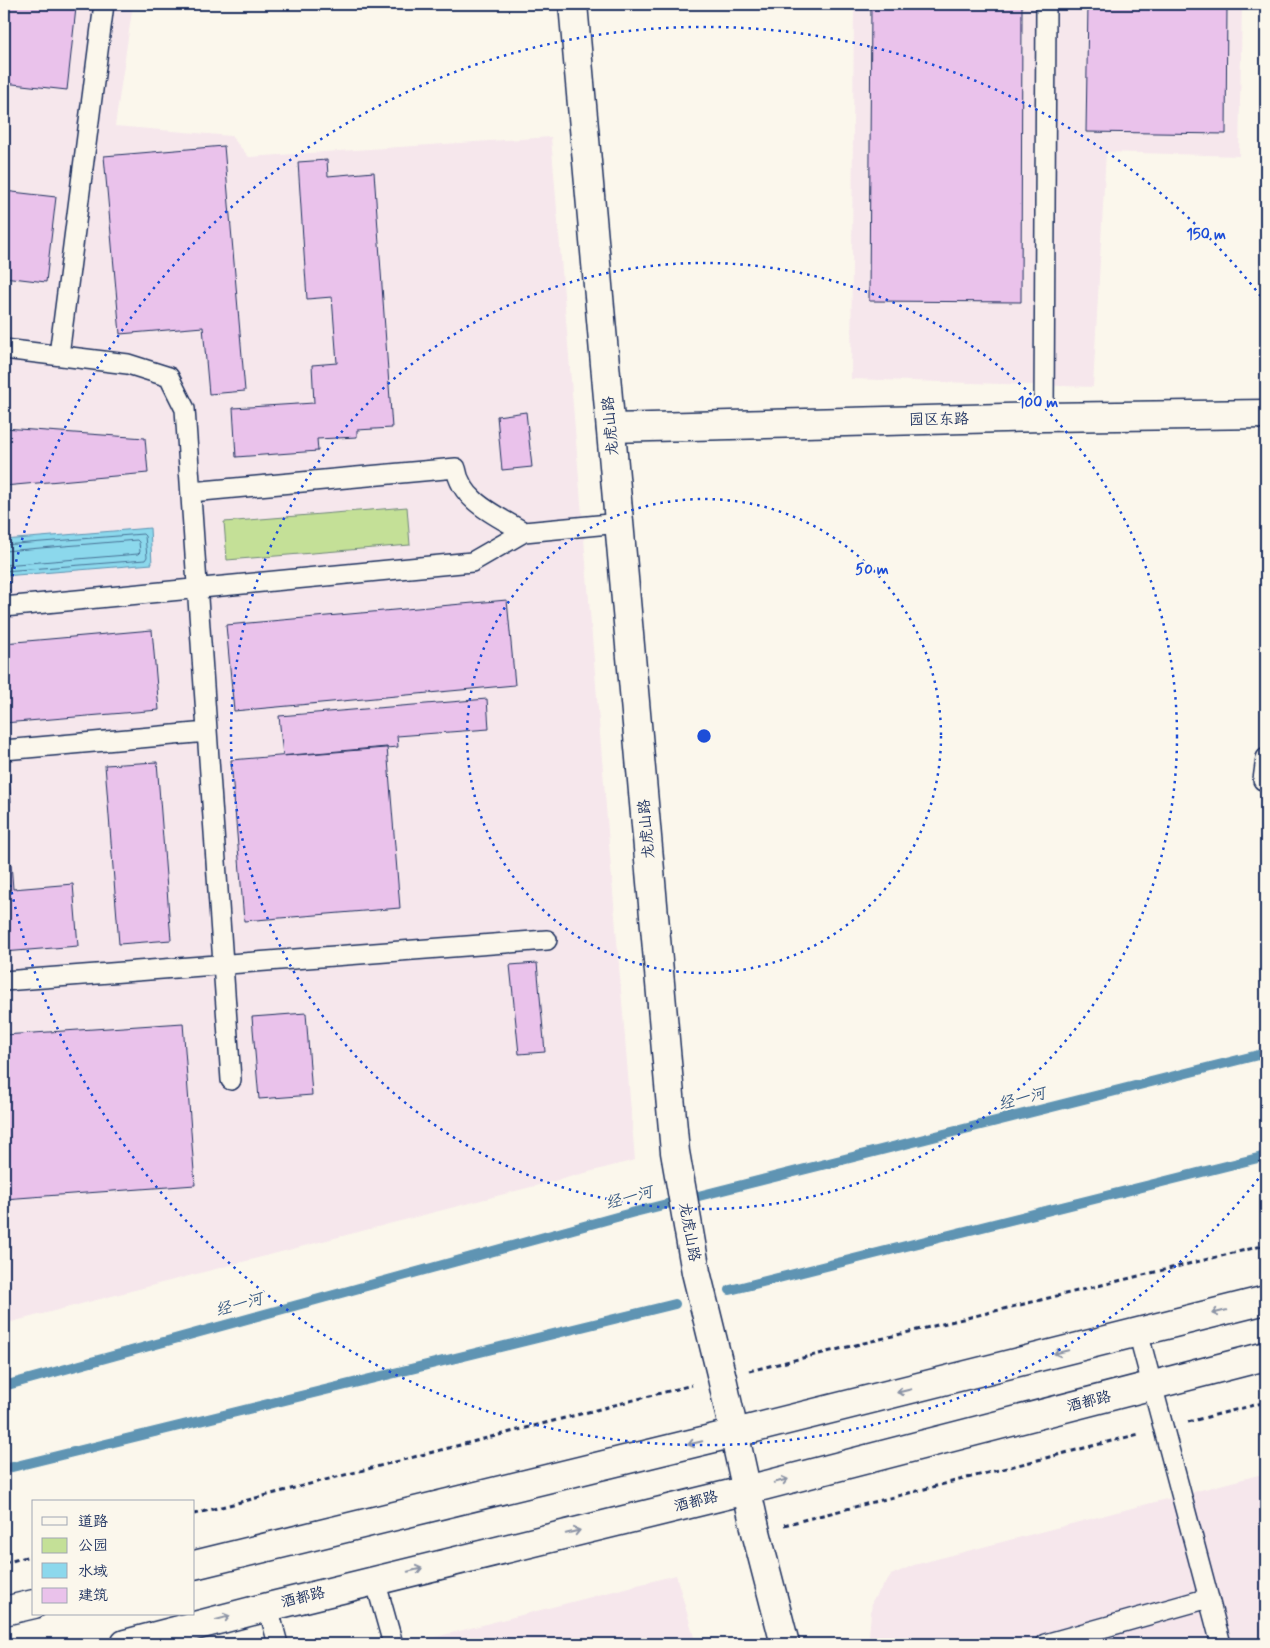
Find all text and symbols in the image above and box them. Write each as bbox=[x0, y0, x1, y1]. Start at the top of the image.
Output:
text: 150 m bbox=[1186, 225, 1226, 245]
text: 100 m bbox=[1018, 393, 1058, 413]
street label: 龙虎山路 bbox=[598, 395, 624, 457]
street label: 园区东路 bbox=[909, 409, 969, 431]
text: 50 m bbox=[855, 560, 889, 580]
centre of rings bbox=[695, 727, 713, 745]
street label: 龙虎山路 bbox=[634, 798, 660, 860]
water label: 经一河 bbox=[996, 1082, 1051, 1115]
water label: 经一河 bbox=[603, 1181, 658, 1214]
street label: 龙虎山路 bbox=[674, 1201, 704, 1263]
water label: 经一河 bbox=[213, 1288, 268, 1321]
one-way arrow bbox=[1211, 1308, 1227, 1317]
one-way arrow bbox=[1054, 1348, 1070, 1357]
one-way arrow bbox=[896, 1387, 912, 1396]
street label: 酒都路 bbox=[1065, 1387, 1113, 1417]
one-way arrow bbox=[688, 1439, 704, 1448]
one-way arrow bbox=[773, 1476, 789, 1485]
street label: 酒都路 bbox=[672, 1487, 720, 1517]
legend bbox=[32, 1500, 195, 1616]
text: 道路 bbox=[78, 1512, 108, 1532]
one-way arrow bbox=[564, 1527, 580, 1536]
text: 公园 bbox=[78, 1536, 108, 1556]
text: 水域 bbox=[78, 1562, 108, 1582]
one-way arrow bbox=[406, 1565, 422, 1574]
street label: 酒都路 bbox=[279, 1583, 327, 1613]
text: 建筑 bbox=[78, 1586, 108, 1606]
one-way arrow bbox=[215, 1613, 231, 1623]

